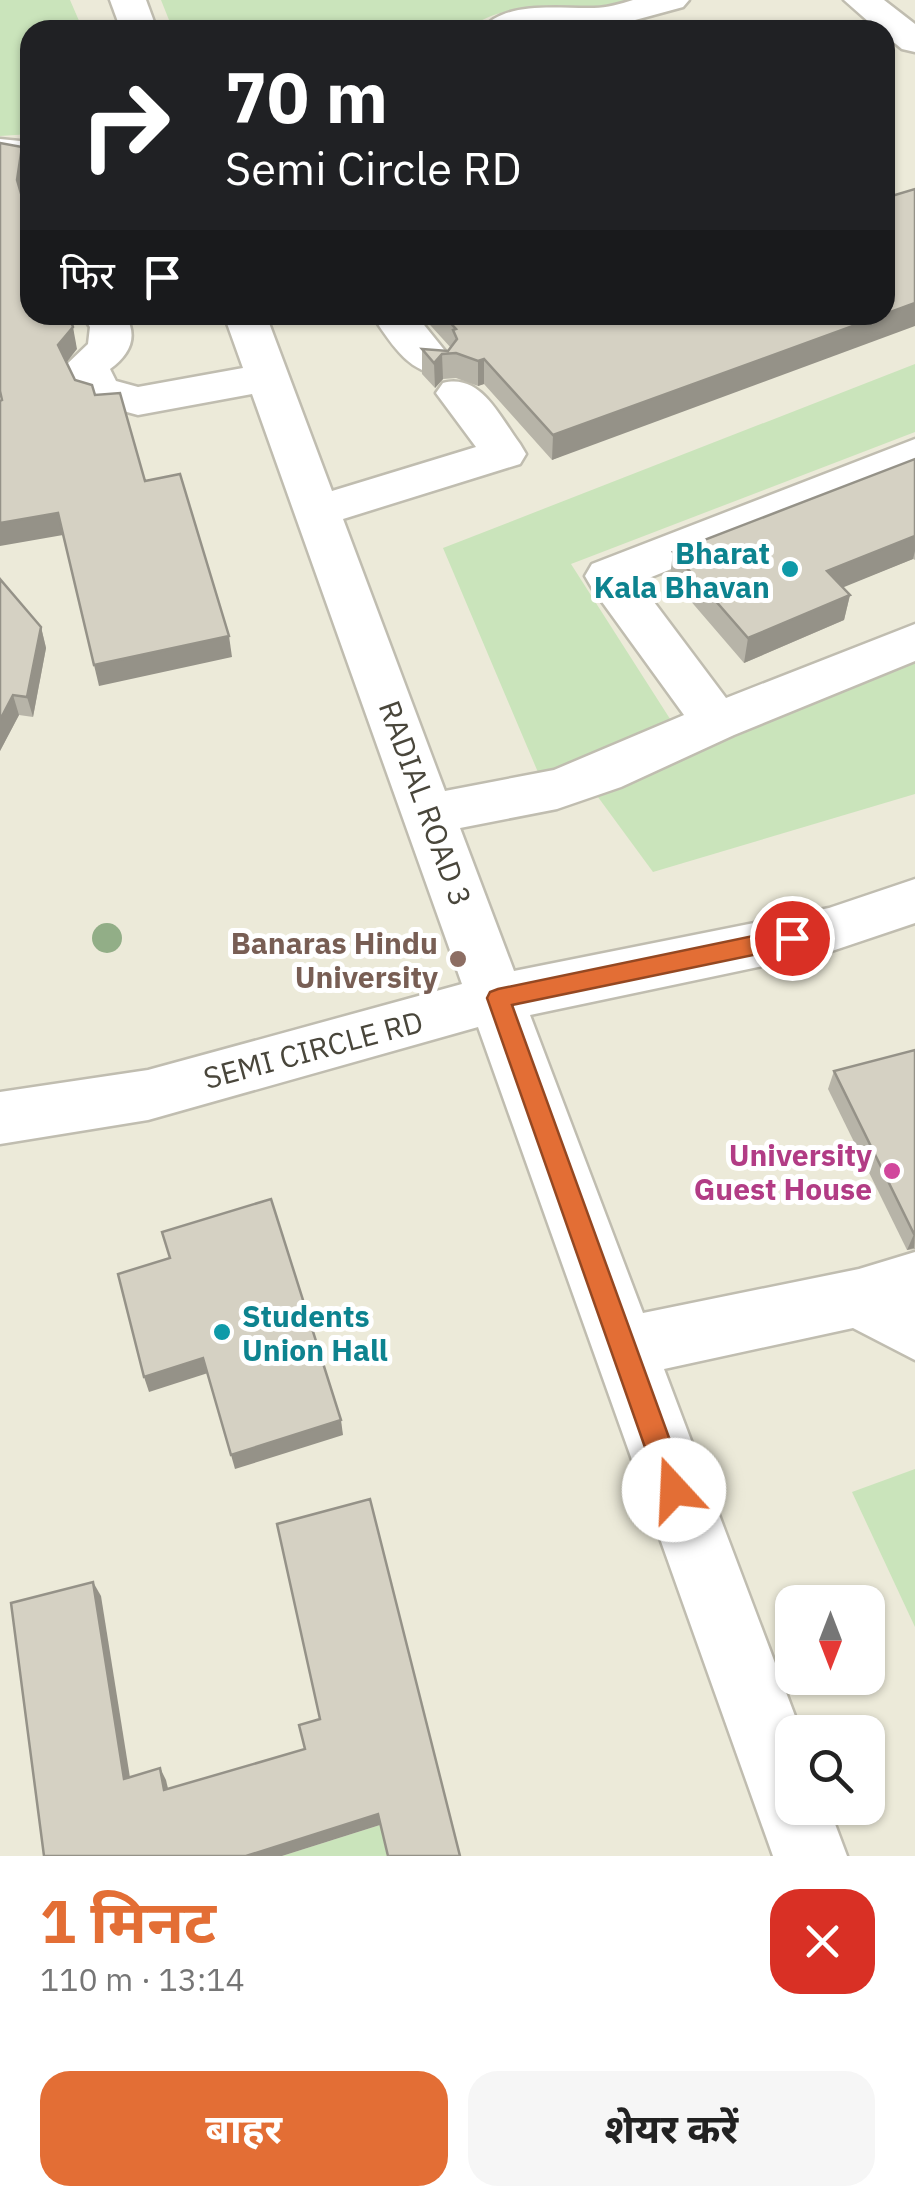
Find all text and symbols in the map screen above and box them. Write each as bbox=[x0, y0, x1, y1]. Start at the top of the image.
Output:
text: 70 m bbox=[225, 51, 388, 142]
icon: right bbox=[60, 60, 190, 190]
text: Semi Circle RD bbox=[225, 139, 522, 197]
text: फिर bbox=[60, 250, 115, 299]
icon: arrive bbox=[135, 250, 190, 305]
place label: Bharat Kala Bhavan bbox=[594, 533, 770, 606]
marker: Bharat Kala Bhavan bbox=[779, 558, 801, 580]
street label: RADIAL ROAD 3 bbox=[371, 695, 481, 911]
pin bbox=[750, 896, 835, 981]
icon: arrive bbox=[765, 911, 820, 966]
place label: Banaras Hindu University bbox=[231, 923, 438, 996]
marker: Banaras Hindu University bbox=[447, 948, 469, 970]
street label: SEMI CIRCLE RD bbox=[199, 1001, 427, 1097]
place label: University Guest House bbox=[694, 1135, 872, 1208]
marker: University Guest House bbox=[881, 1160, 903, 1182]
place label: Students Union Hall bbox=[242, 1296, 388, 1369]
marker: Students Union Hall bbox=[211, 1321, 233, 1343]
position arrow bbox=[622, 1438, 726, 1542]
north arrow bbox=[775, 1585, 885, 1695]
map controls bbox=[775, 1585, 885, 1825]
button: search bbox=[775, 1715, 885, 1825]
text: 1 मिनट bbox=[40, 1881, 216, 1960]
button: close bbox=[770, 1889, 875, 1994]
text: 110 m · 13:14 bbox=[40, 1958, 245, 2000]
button: बाहर bbox=[40, 2071, 448, 2186]
button: शेयर करें bbox=[468, 2071, 875, 2186]

